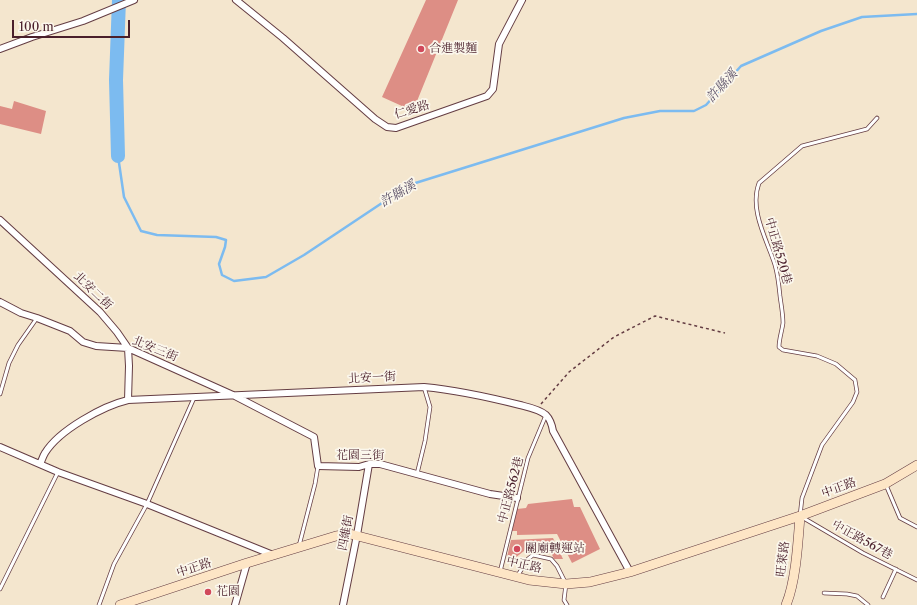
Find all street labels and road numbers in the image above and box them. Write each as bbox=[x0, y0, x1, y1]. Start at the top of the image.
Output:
street label: 仁愛路 bbox=[393, 98, 431, 122]
street label: 中正路520巷 bbox=[762, 216, 794, 286]
street label: 北安二街 bbox=[71, 269, 115, 313]
street label: 北安三街 bbox=[130, 333, 180, 365]
street label: 北安一街 bbox=[348, 370, 396, 386]
street label: 花園三街 bbox=[336, 449, 384, 463]
street label: 中正路562巷 bbox=[495, 455, 527, 525]
street label: 中正路 bbox=[820, 475, 858, 501]
street label: 四維街 bbox=[335, 514, 357, 552]
street label: 中正路567巷 bbox=[829, 517, 895, 563]
street label: 旺萊路 bbox=[774, 540, 792, 578]
street label: 中正路 bbox=[505, 554, 543, 576]
street label: 中正路 bbox=[175, 556, 213, 580]

